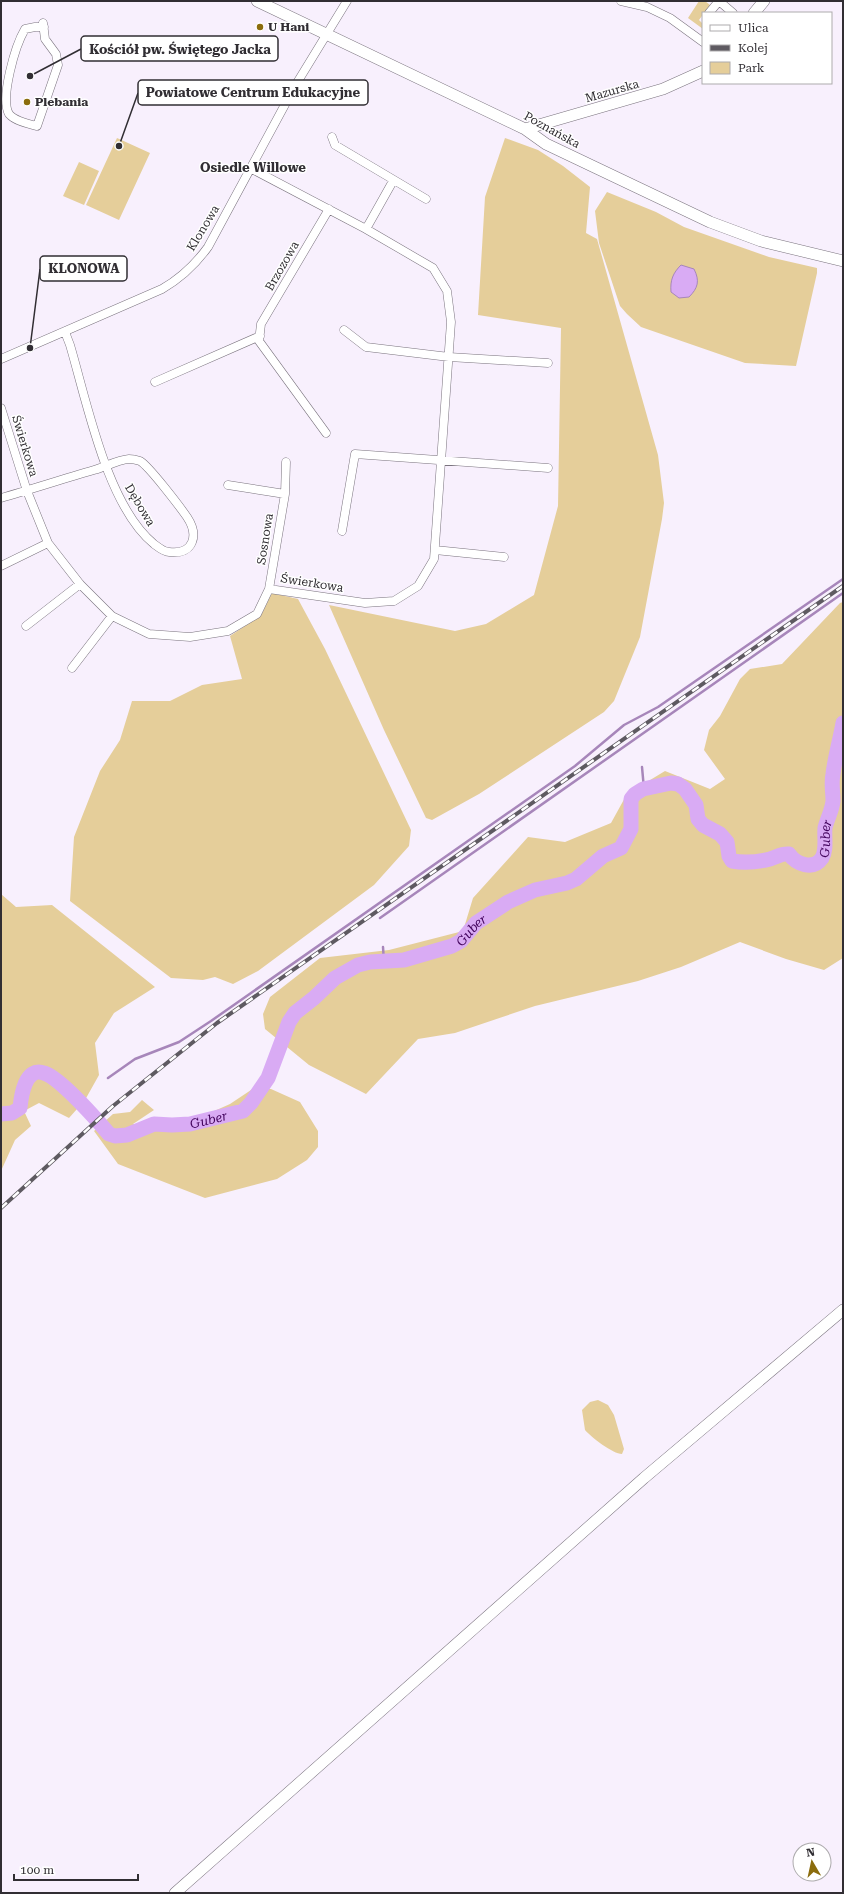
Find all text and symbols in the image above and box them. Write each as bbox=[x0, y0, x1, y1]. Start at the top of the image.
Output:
legend bbox=[702, 12, 832, 84]
place label: U Hani bbox=[268, 20, 309, 34]
text: Ulica bbox=[738, 21, 769, 35]
marker: U Hani bbox=[255, 22, 265, 32]
callout: Kościół pw. Świętego Jacka bbox=[81, 36, 278, 61]
text: Kościół pw. Świętego Jacka bbox=[89, 41, 271, 57]
text: Kolej bbox=[738, 41, 768, 55]
text: Park bbox=[738, 61, 765, 75]
street label: Mazurska bbox=[584, 77, 641, 105]
callout: Powiatowe Centrum Edukacyjne bbox=[138, 80, 368, 105]
text: Powiatowe Centrum Edukacyjne bbox=[146, 85, 361, 100]
place label: Plebania bbox=[35, 95, 88, 109]
marker: Plebania bbox=[22, 97, 32, 107]
street label: Poznańska bbox=[522, 109, 583, 151]
district label: Osiedle Willowe bbox=[200, 160, 306, 175]
street label: Klonowa bbox=[184, 202, 222, 253]
street label: Brzozowa bbox=[262, 238, 302, 293]
callout: KLONOWA bbox=[40, 256, 127, 281]
text: KLONOWA bbox=[48, 261, 120, 276]
street label: Świerkowa bbox=[9, 414, 41, 479]
street label: Dębowa bbox=[122, 481, 158, 529]
street label: Sosnowa bbox=[254, 512, 276, 566]
street label: Świerkowa bbox=[280, 571, 345, 595]
water label: Guber bbox=[816, 817, 835, 859]
water label: Guber bbox=[453, 911, 489, 949]
water label: Guber bbox=[188, 1108, 229, 1131]
north arrow bbox=[792, 1842, 832, 1882]
text: N bbox=[805, 1845, 816, 1860]
scale bar bbox=[14, 1856, 138, 1882]
text: 100 m bbox=[20, 1863, 54, 1877]

